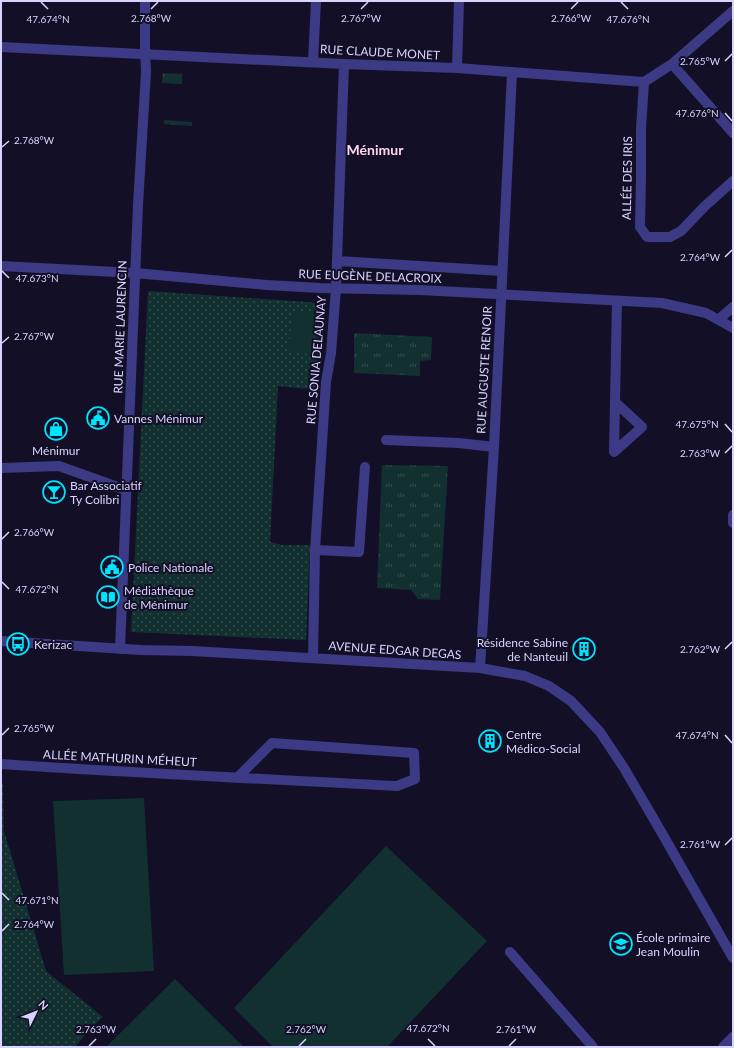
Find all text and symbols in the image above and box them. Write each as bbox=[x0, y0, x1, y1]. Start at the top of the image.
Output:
text: 2.768°W bbox=[131, 12, 172, 24]
text: 2.767°W bbox=[341, 12, 382, 24]
text: 2.766°W bbox=[551, 12, 592, 24]
text: 47.674°N bbox=[26, 13, 70, 25]
text: 47.676°N bbox=[606, 13, 650, 25]
street label: RUE CLAUDE MONET bbox=[320, 41, 440, 63]
text: 2.765°W bbox=[680, 55, 721, 67]
text: 47.676°N bbox=[675, 107, 719, 119]
text: 2.768°W bbox=[14, 134, 55, 146]
street label: ALLÉE DES IRIS bbox=[619, 136, 635, 220]
district label: Ménimur bbox=[347, 141, 404, 158]
text: 2.764°W bbox=[680, 251, 721, 263]
street label: RUE MARIE LAURENCIN bbox=[110, 260, 130, 394]
street label: RUE EUGÈNE DELACROIX bbox=[298, 266, 442, 286]
text: 47.673°N bbox=[15, 272, 59, 284]
street label: RUE SONIA DELAUNAY bbox=[303, 295, 329, 425]
street label: RUE AUGUSTE RENOIR bbox=[473, 305, 495, 434]
text: 2.767°W bbox=[14, 330, 55, 342]
public building icon: Vannes Ménimur bbox=[85, 405, 111, 431]
place label: Vannes Ménimur bbox=[114, 411, 204, 426]
shop icon: Ménimur bbox=[43, 416, 69, 442]
text: 47.675°N bbox=[675, 418, 719, 430]
place label: Ménimur bbox=[32, 443, 81, 458]
text: 2.763°W bbox=[680, 447, 721, 459]
place label: Bar Associatif Ty Colibri bbox=[70, 478, 143, 507]
bar icon: Bar Associatif Ty Colibri bbox=[41, 479, 67, 505]
text: 2.766°W bbox=[14, 526, 55, 538]
public building icon: Police Nationale bbox=[99, 554, 125, 580]
place label: Police Nationale bbox=[128, 560, 213, 575]
text: 47.672°N bbox=[15, 583, 59, 595]
place label: Médiathèque de Ménimur bbox=[124, 583, 194, 612]
library icon: Médiathèque de Ménimur bbox=[95, 584, 121, 610]
bus stop icon: Kerizac bbox=[5, 631, 31, 657]
place label: Résidence Sabine de Nanteuil bbox=[477, 635, 568, 664]
building icon: Résidence Sabine de Nanteuil bbox=[571, 636, 597, 662]
place label: Kerizac bbox=[34, 637, 72, 652]
street label: AVENUE EDGAR DEGAS bbox=[328, 638, 462, 662]
text: 2.762°W bbox=[680, 643, 721, 655]
text: 2.765°W bbox=[14, 722, 55, 734]
place label: Centre Médico-Social bbox=[506, 727, 580, 756]
building icon: Centre Médico-Social bbox=[477, 728, 503, 754]
text: 47.674°N bbox=[675, 729, 719, 741]
street label: ALLÉE MATHURIN MÉHEUT bbox=[43, 746, 197, 770]
text: 2.761°W bbox=[680, 838, 721, 850]
text: 47.671°N bbox=[15, 894, 59, 906]
text: 2.764°W bbox=[14, 918, 55, 930]
place label: École primaire Jean Moulin bbox=[636, 930, 710, 959]
school or university icon: École primaire Jean Moulin bbox=[608, 931, 634, 957]
north arrow bbox=[16, 992, 56, 1032]
text: N bbox=[36, 997, 51, 1012]
text: 47.672°N bbox=[406, 1022, 450, 1034]
text: 2.763°W bbox=[76, 1023, 117, 1035]
text: 2.762°W bbox=[286, 1023, 327, 1035]
text: 2.761°W bbox=[496, 1023, 537, 1035]

